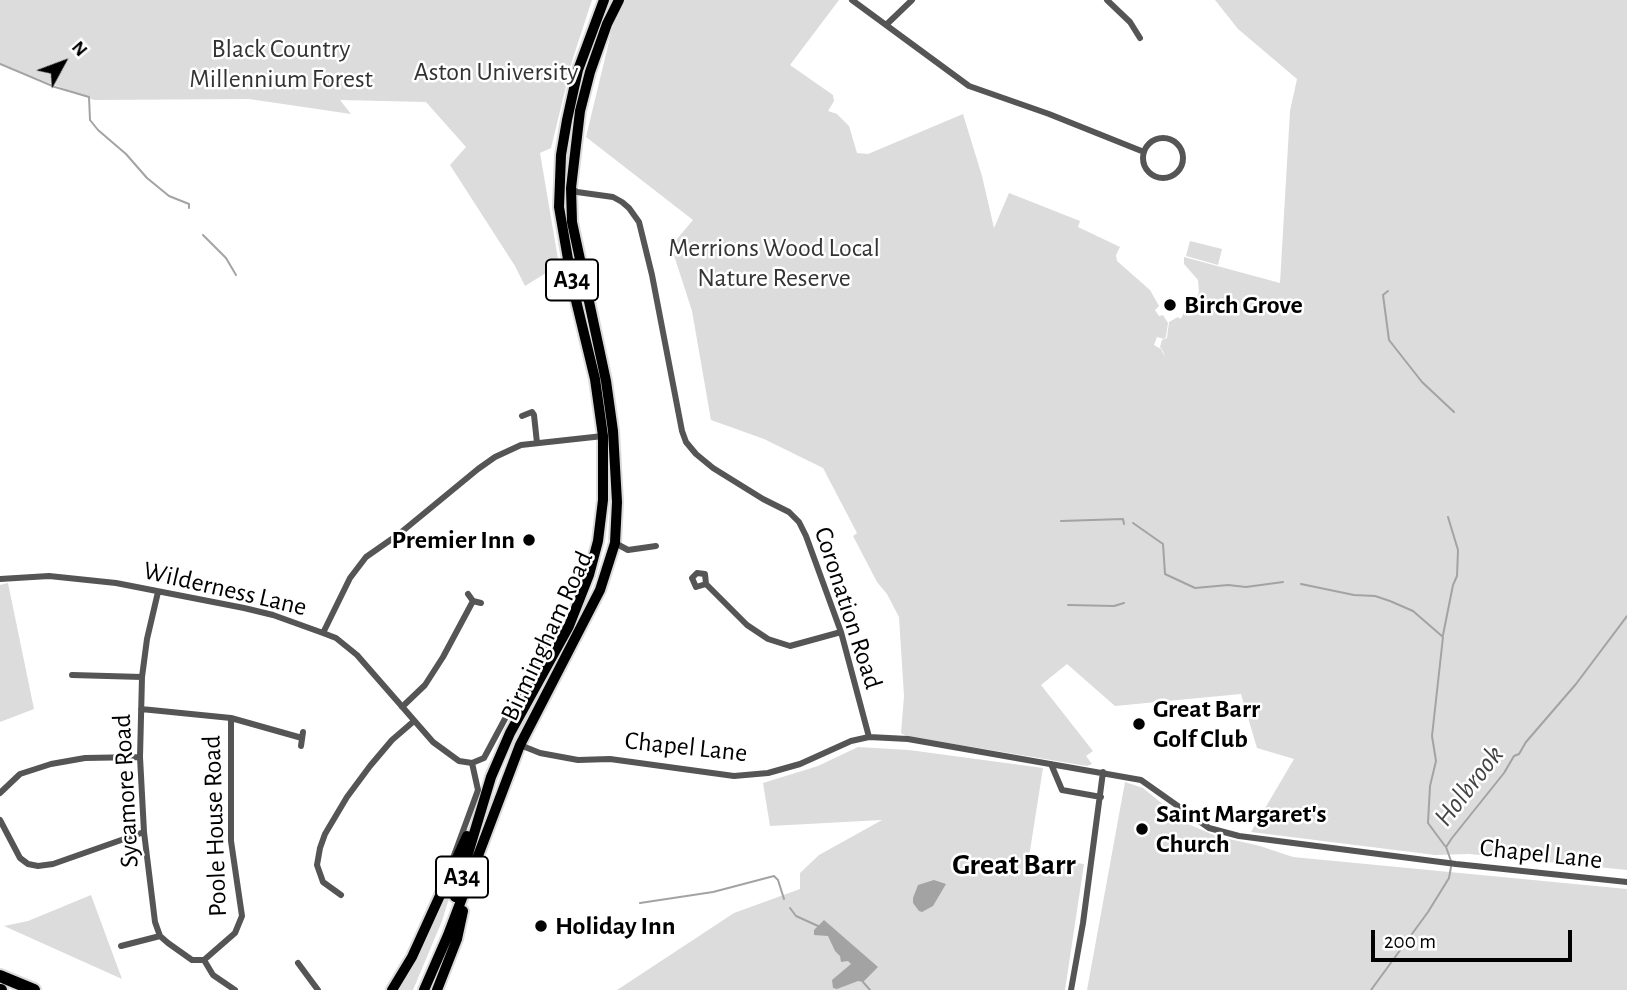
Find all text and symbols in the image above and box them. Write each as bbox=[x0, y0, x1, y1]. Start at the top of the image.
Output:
north arrow bbox=[28, 28, 98, 98]
park label: Black Country Millennium Forest bbox=[189, 33, 373, 94]
text: N bbox=[68, 38, 91, 60]
park label: Aston University bbox=[414, 56, 578, 88]
park label: Merrions Wood Local Nature Reserve bbox=[668, 232, 880, 294]
road number: A34 bbox=[546, 260, 598, 300]
place label: Birch Grove bbox=[1184, 289, 1303, 321]
marker: Birch Grove bbox=[1162, 297, 1178, 313]
street label: Coronation Road bbox=[807, 523, 889, 693]
place label: Premier Inn bbox=[392, 524, 515, 556]
marker: Premier Inn bbox=[521, 532, 537, 548]
street label: Birmingham Road bbox=[494, 546, 600, 726]
street label: Wilderness Lane bbox=[140, 555, 310, 623]
place label: Great Barr Golf Club bbox=[1153, 693, 1260, 754]
street label: Sycamore Road bbox=[106, 713, 146, 869]
marker: Great Barr Golf Club bbox=[1131, 716, 1147, 732]
street label: Chapel Lane bbox=[623, 725, 749, 769]
street label: Poole House Road bbox=[196, 735, 234, 917]
water label: Holbrook bbox=[1427, 739, 1511, 833]
place label: Saint Margaret's Church bbox=[1156, 798, 1327, 860]
marker: Saint Margaret's Church bbox=[1134, 821, 1150, 837]
street label: Chapel Lane bbox=[1478, 832, 1604, 876]
district label: Great Barr bbox=[952, 847, 1076, 883]
road number: A34 bbox=[436, 856, 488, 898]
place label: Holiday Inn bbox=[555, 910, 675, 942]
scale bar bbox=[1375, 916, 1576, 960]
marker: Holiday Inn bbox=[533, 918, 549, 934]
text: 200 m bbox=[1384, 931, 1436, 952]

